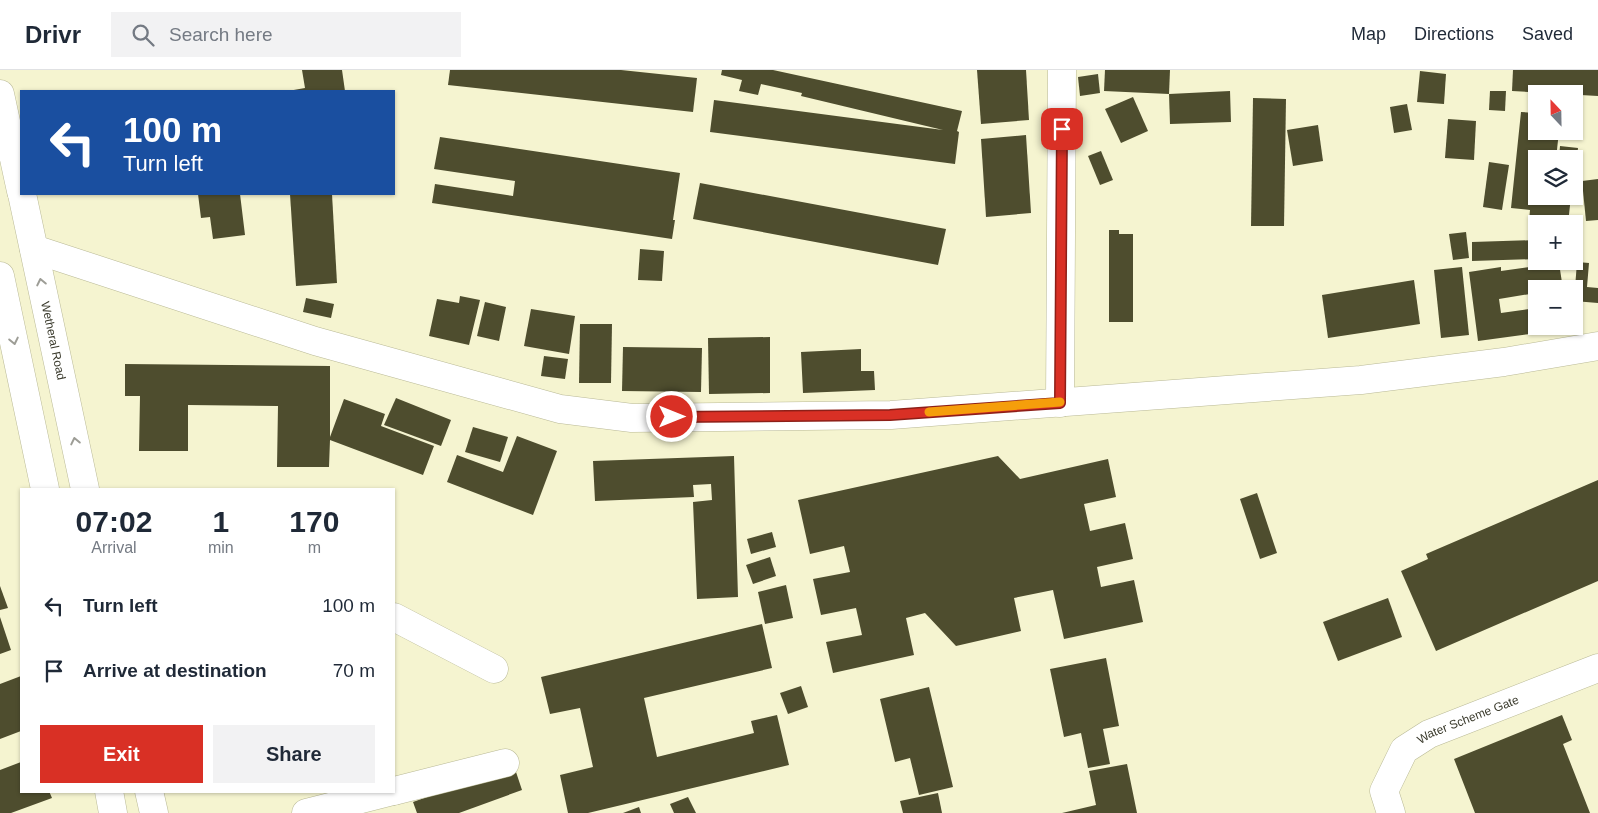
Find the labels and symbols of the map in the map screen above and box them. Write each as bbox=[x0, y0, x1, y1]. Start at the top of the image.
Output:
north arrow bbox=[1528, 85, 1582, 140]
pin bbox=[1041, 108, 1083, 150]
one-way arrow bbox=[36, 278, 47, 287]
street label: Wetheral Road bbox=[38, 300, 69, 381]
one-way arrow bbox=[8, 337, 18, 346]
position arrow bbox=[645, 390, 697, 442]
one-way arrow bbox=[70, 437, 81, 446]
street label: Water Scheme Gate bbox=[1415, 693, 1521, 747]

